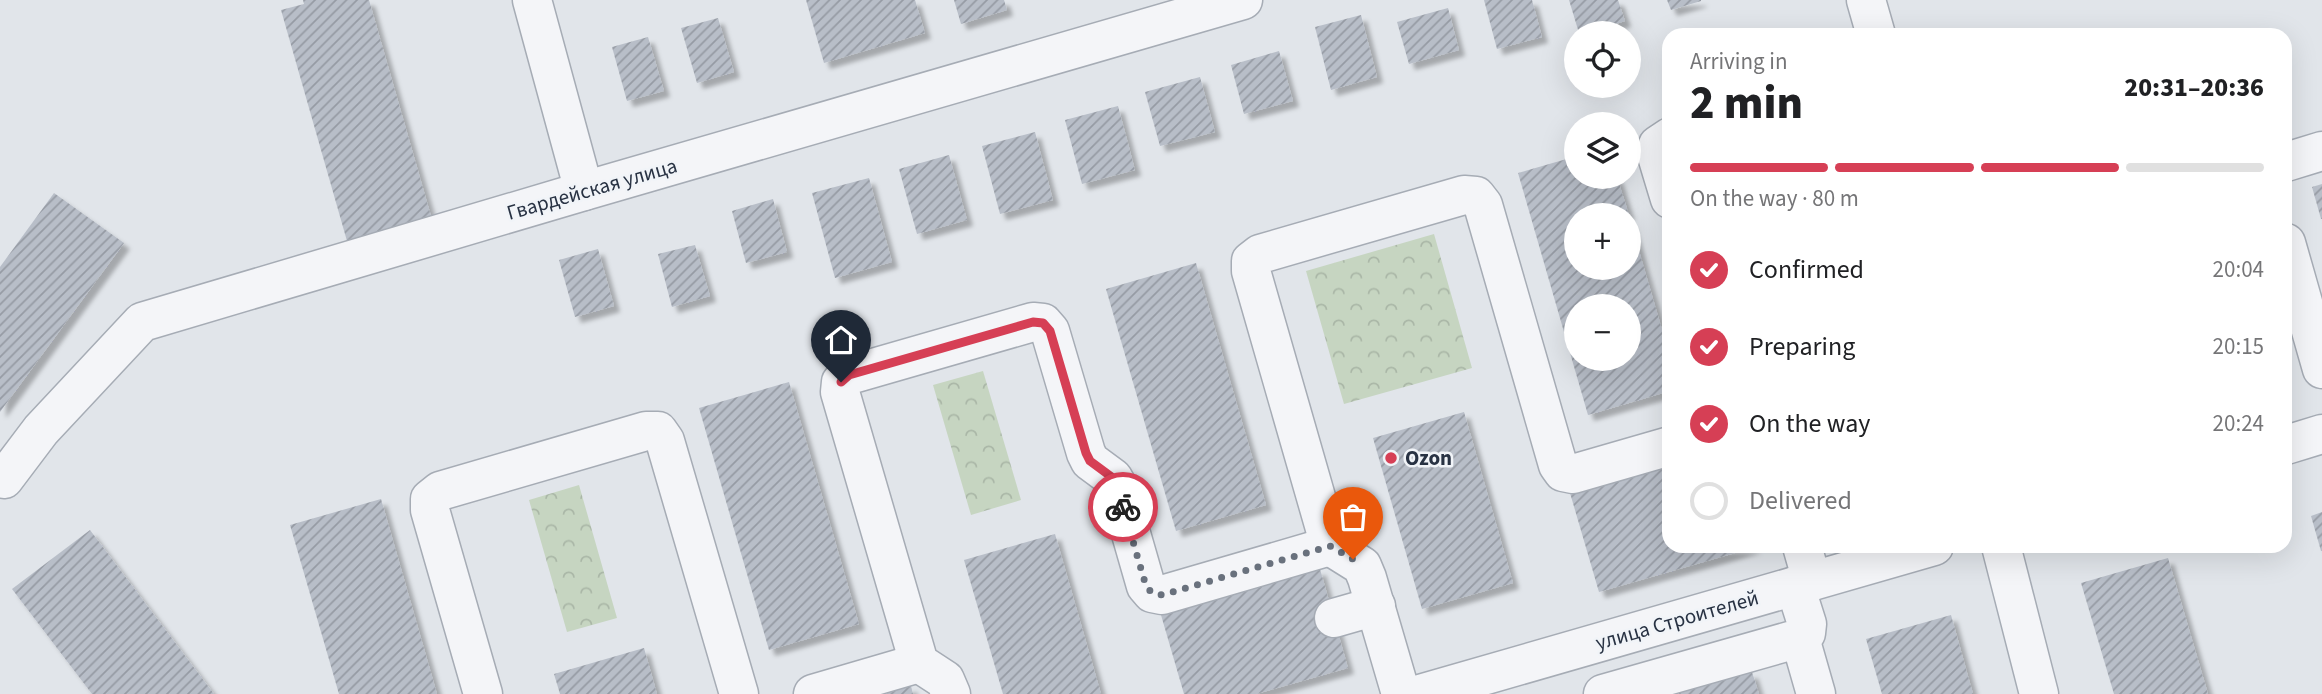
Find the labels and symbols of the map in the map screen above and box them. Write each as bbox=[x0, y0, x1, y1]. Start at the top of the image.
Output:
street label: Гвардейская улица bbox=[503, 150, 681, 228]
pin bbox=[811, 310, 871, 382]
place label: Ozon bbox=[1405, 443, 1452, 473]
marker: Ozon bbox=[1383, 450, 1399, 466]
courier bbox=[1088, 472, 1158, 542]
pin bbox=[1323, 487, 1383, 559]
street label: улица Строителей bbox=[1592, 582, 1762, 658]

